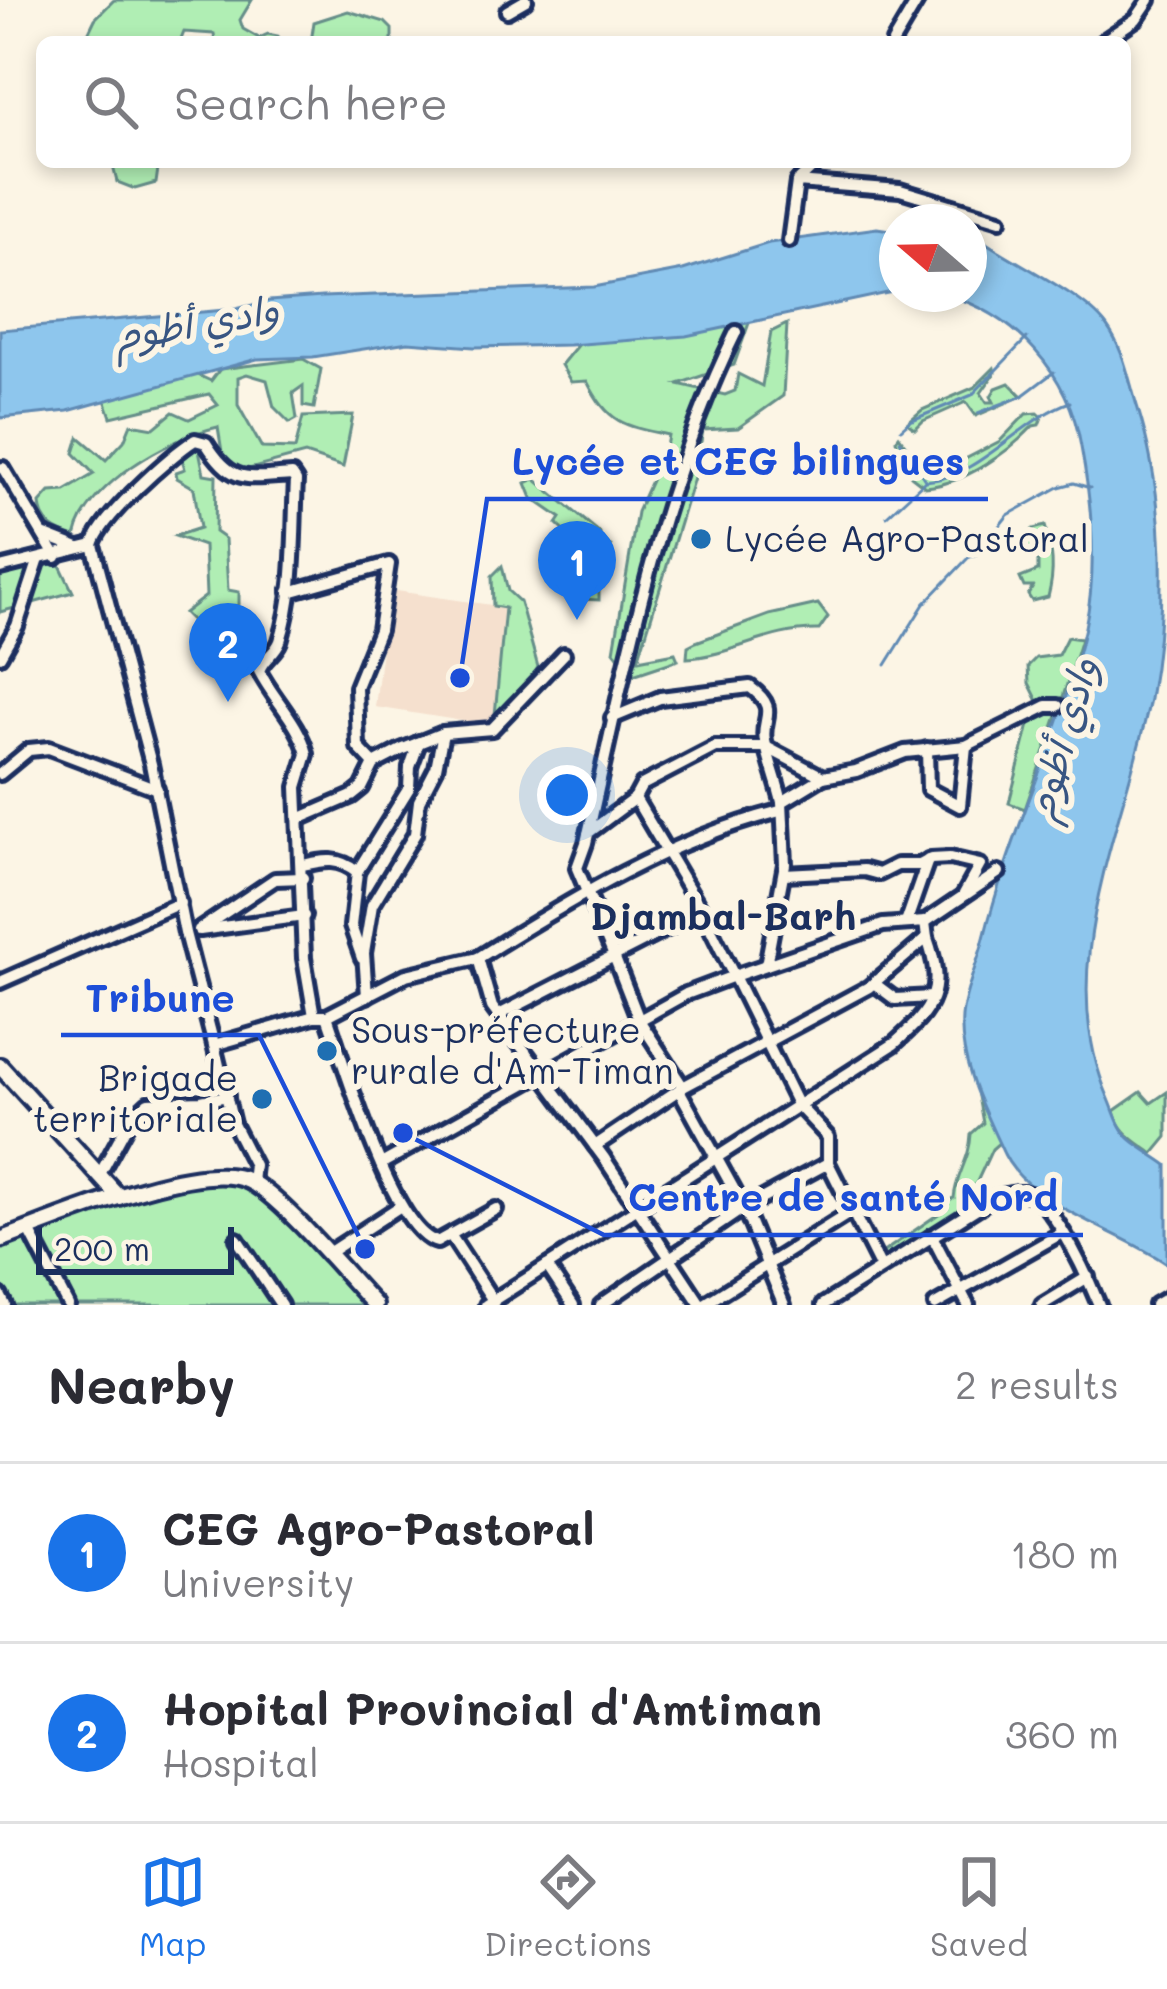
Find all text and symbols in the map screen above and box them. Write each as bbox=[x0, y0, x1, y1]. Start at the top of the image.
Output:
search box bbox=[36, 36, 1131, 168]
icon: search bbox=[78, 69, 144, 135]
text: Search here bbox=[174, 73, 448, 131]
north arrow bbox=[879, 204, 987, 312]
water label: وادي أظوم bbox=[108, 282, 284, 368]
callout: Lycée et CEG bilingues bbox=[487, 424, 988, 499]
text: Lycée et CEG bilingues bbox=[512, 434, 964, 485]
place label: Lycée Agro-Pastoral bbox=[725, 514, 1089, 562]
pin: 1 bbox=[538, 521, 616, 620]
marker: Lycée Agro-Pastoral bbox=[688, 526, 714, 552]
pin: 2 bbox=[189, 603, 267, 702]
water label: وادي أظوم bbox=[1013, 651, 1115, 829]
your location bbox=[537, 765, 597, 825]
district label: Djambal-Barh bbox=[590, 889, 856, 940]
callout: Tribune bbox=[61, 960, 259, 1035]
text: Tribune bbox=[85, 971, 235, 1022]
place label: Sous-préfecture rurale d'Am-Timan bbox=[351, 1005, 674, 1093]
marker: Sous-préfecture rurale d'Am-Timan bbox=[314, 1038, 340, 1064]
place label: Brigade territoriale bbox=[33, 1053, 238, 1141]
marker: Brigade territoriale bbox=[249, 1086, 275, 1112]
callout: Centre de santé Nord bbox=[604, 1160, 1083, 1235]
text: Centre de santé Nord bbox=[628, 1170, 1058, 1221]
scale bar bbox=[36, 1221, 234, 1274]
text: 200 m bbox=[54, 1226, 150, 1269]
text: Nearby bbox=[48, 1350, 235, 1417]
text: 2 results bbox=[955, 1358, 1119, 1409]
text: CEG Agro-Pastoral bbox=[162, 1498, 595, 1556]
text: 1 bbox=[78, 1527, 96, 1578]
text: 180 m bbox=[1010, 1527, 1119, 1578]
text: University bbox=[162, 1556, 354, 1607]
text: Hopital Provincial d'Amtiman bbox=[162, 1678, 822, 1736]
text: 2 bbox=[76, 1707, 98, 1758]
text: 360 m bbox=[1005, 1707, 1119, 1758]
text: Hospital bbox=[162, 1736, 319, 1787]
tab: Map bbox=[139, 1849, 206, 1964]
tab: Directions bbox=[484, 1849, 652, 1964]
tab: Saved bbox=[930, 1849, 1028, 1964]

